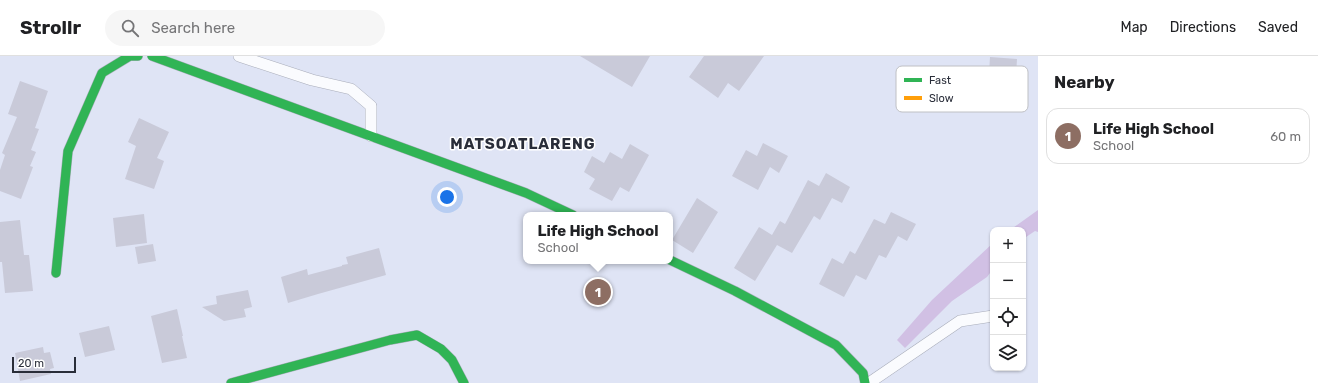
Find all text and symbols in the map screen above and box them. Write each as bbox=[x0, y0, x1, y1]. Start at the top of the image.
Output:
search box bbox=[105, 10, 385, 46]
text: Strollr bbox=[20, 16, 81, 39]
icon: search bbox=[119, 17, 141, 39]
text: Search here bbox=[151, 19, 235, 37]
text: Map bbox=[1121, 19, 1148, 36]
text: Directions bbox=[1170, 19, 1236, 36]
text: Saved bbox=[1258, 19, 1298, 36]
legend bbox=[896, 66, 1028, 112]
text: Nearby bbox=[1054, 72, 1115, 92]
text: Fast bbox=[929, 74, 952, 87]
text: Slow bbox=[929, 92, 954, 105]
text: Life High School bbox=[1093, 120, 1214, 138]
text: 1 bbox=[1065, 129, 1071, 144]
text: 60 m bbox=[1270, 129, 1301, 144]
district label: MATSOATLARENG bbox=[450, 135, 596, 153]
text: School bbox=[1093, 138, 1134, 153]
your location bbox=[437, 187, 457, 207]
popup bbox=[523, 212, 673, 264]
text: Life High School bbox=[538, 222, 658, 240]
map controls bbox=[990, 227, 1026, 371]
button: + bbox=[990, 227, 1026, 263]
text: School bbox=[538, 240, 579, 255]
button: − bbox=[990, 263, 1026, 299]
pin: 1 bbox=[585, 277, 611, 307]
button: locate bbox=[990, 299, 1026, 335]
button: layers bbox=[990, 335, 1026, 371]
scale bar bbox=[12, 355, 76, 374]
text: 20 m bbox=[18, 357, 44, 370]

